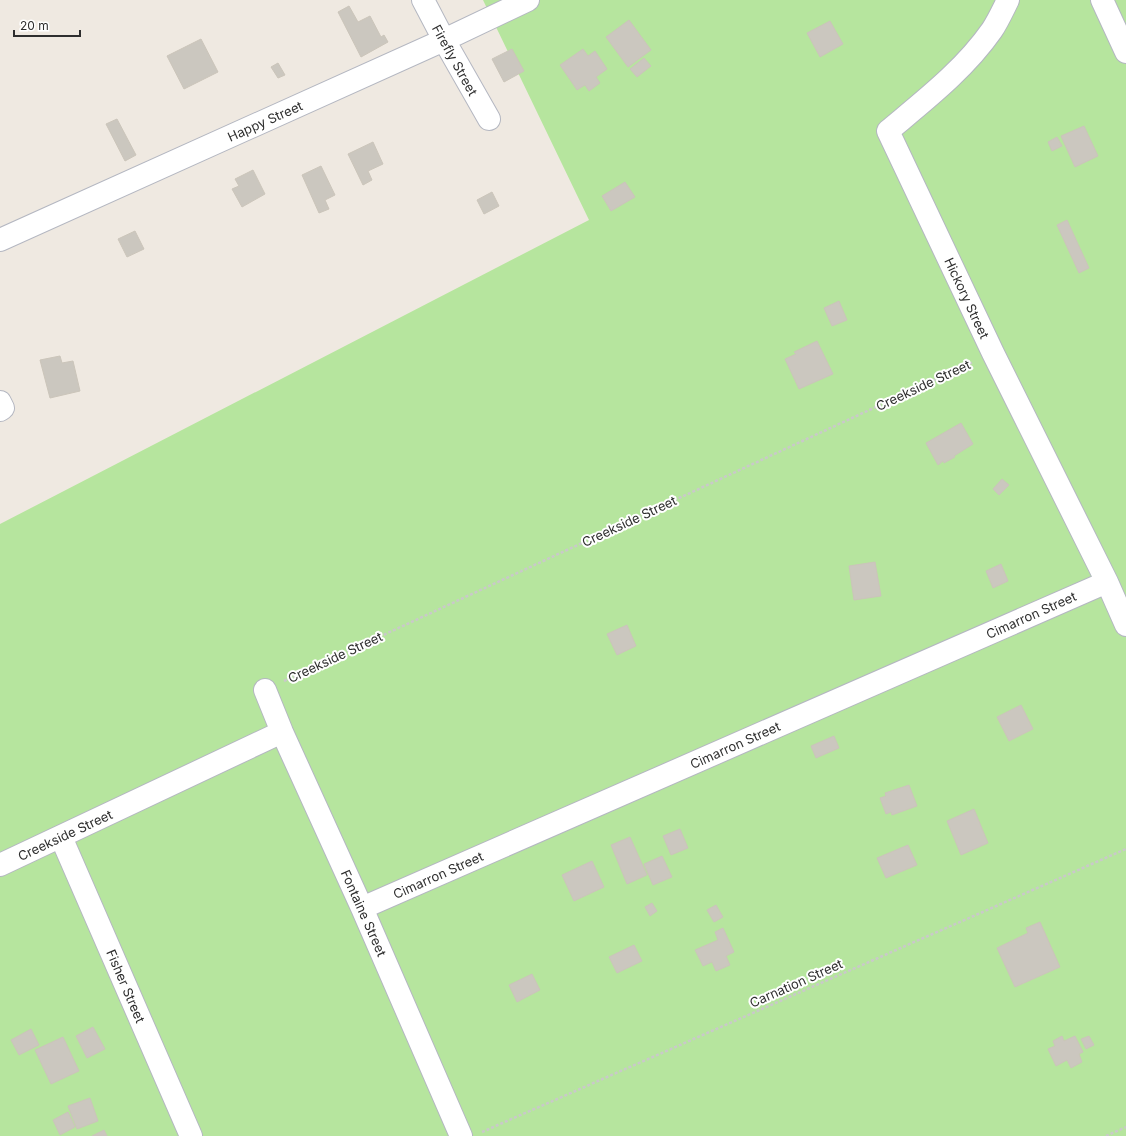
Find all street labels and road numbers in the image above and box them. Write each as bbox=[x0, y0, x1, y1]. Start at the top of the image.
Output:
street label: Firefly Street bbox=[429, 22, 481, 98]
street label: Happy Street bbox=[225, 97, 305, 145]
street label: Hickory Street bbox=[941, 255, 993, 341]
street label: Creekside Street bbox=[873, 356, 973, 414]
street label: Creekside Street bbox=[579, 492, 679, 550]
street label: Cimarron Street bbox=[983, 588, 1079, 642]
street label: Creekside Street bbox=[285, 628, 385, 686]
street label: Cimarron Street bbox=[687, 718, 783, 772]
street label: Creekside Street bbox=[15, 806, 115, 864]
street label: Cimarron Street bbox=[390, 848, 486, 902]
street label: Fontaine Street bbox=[338, 867, 390, 959]
street label: Fisher Street bbox=[103, 947, 149, 1025]
street label: Carnation Street bbox=[747, 955, 845, 1011]

